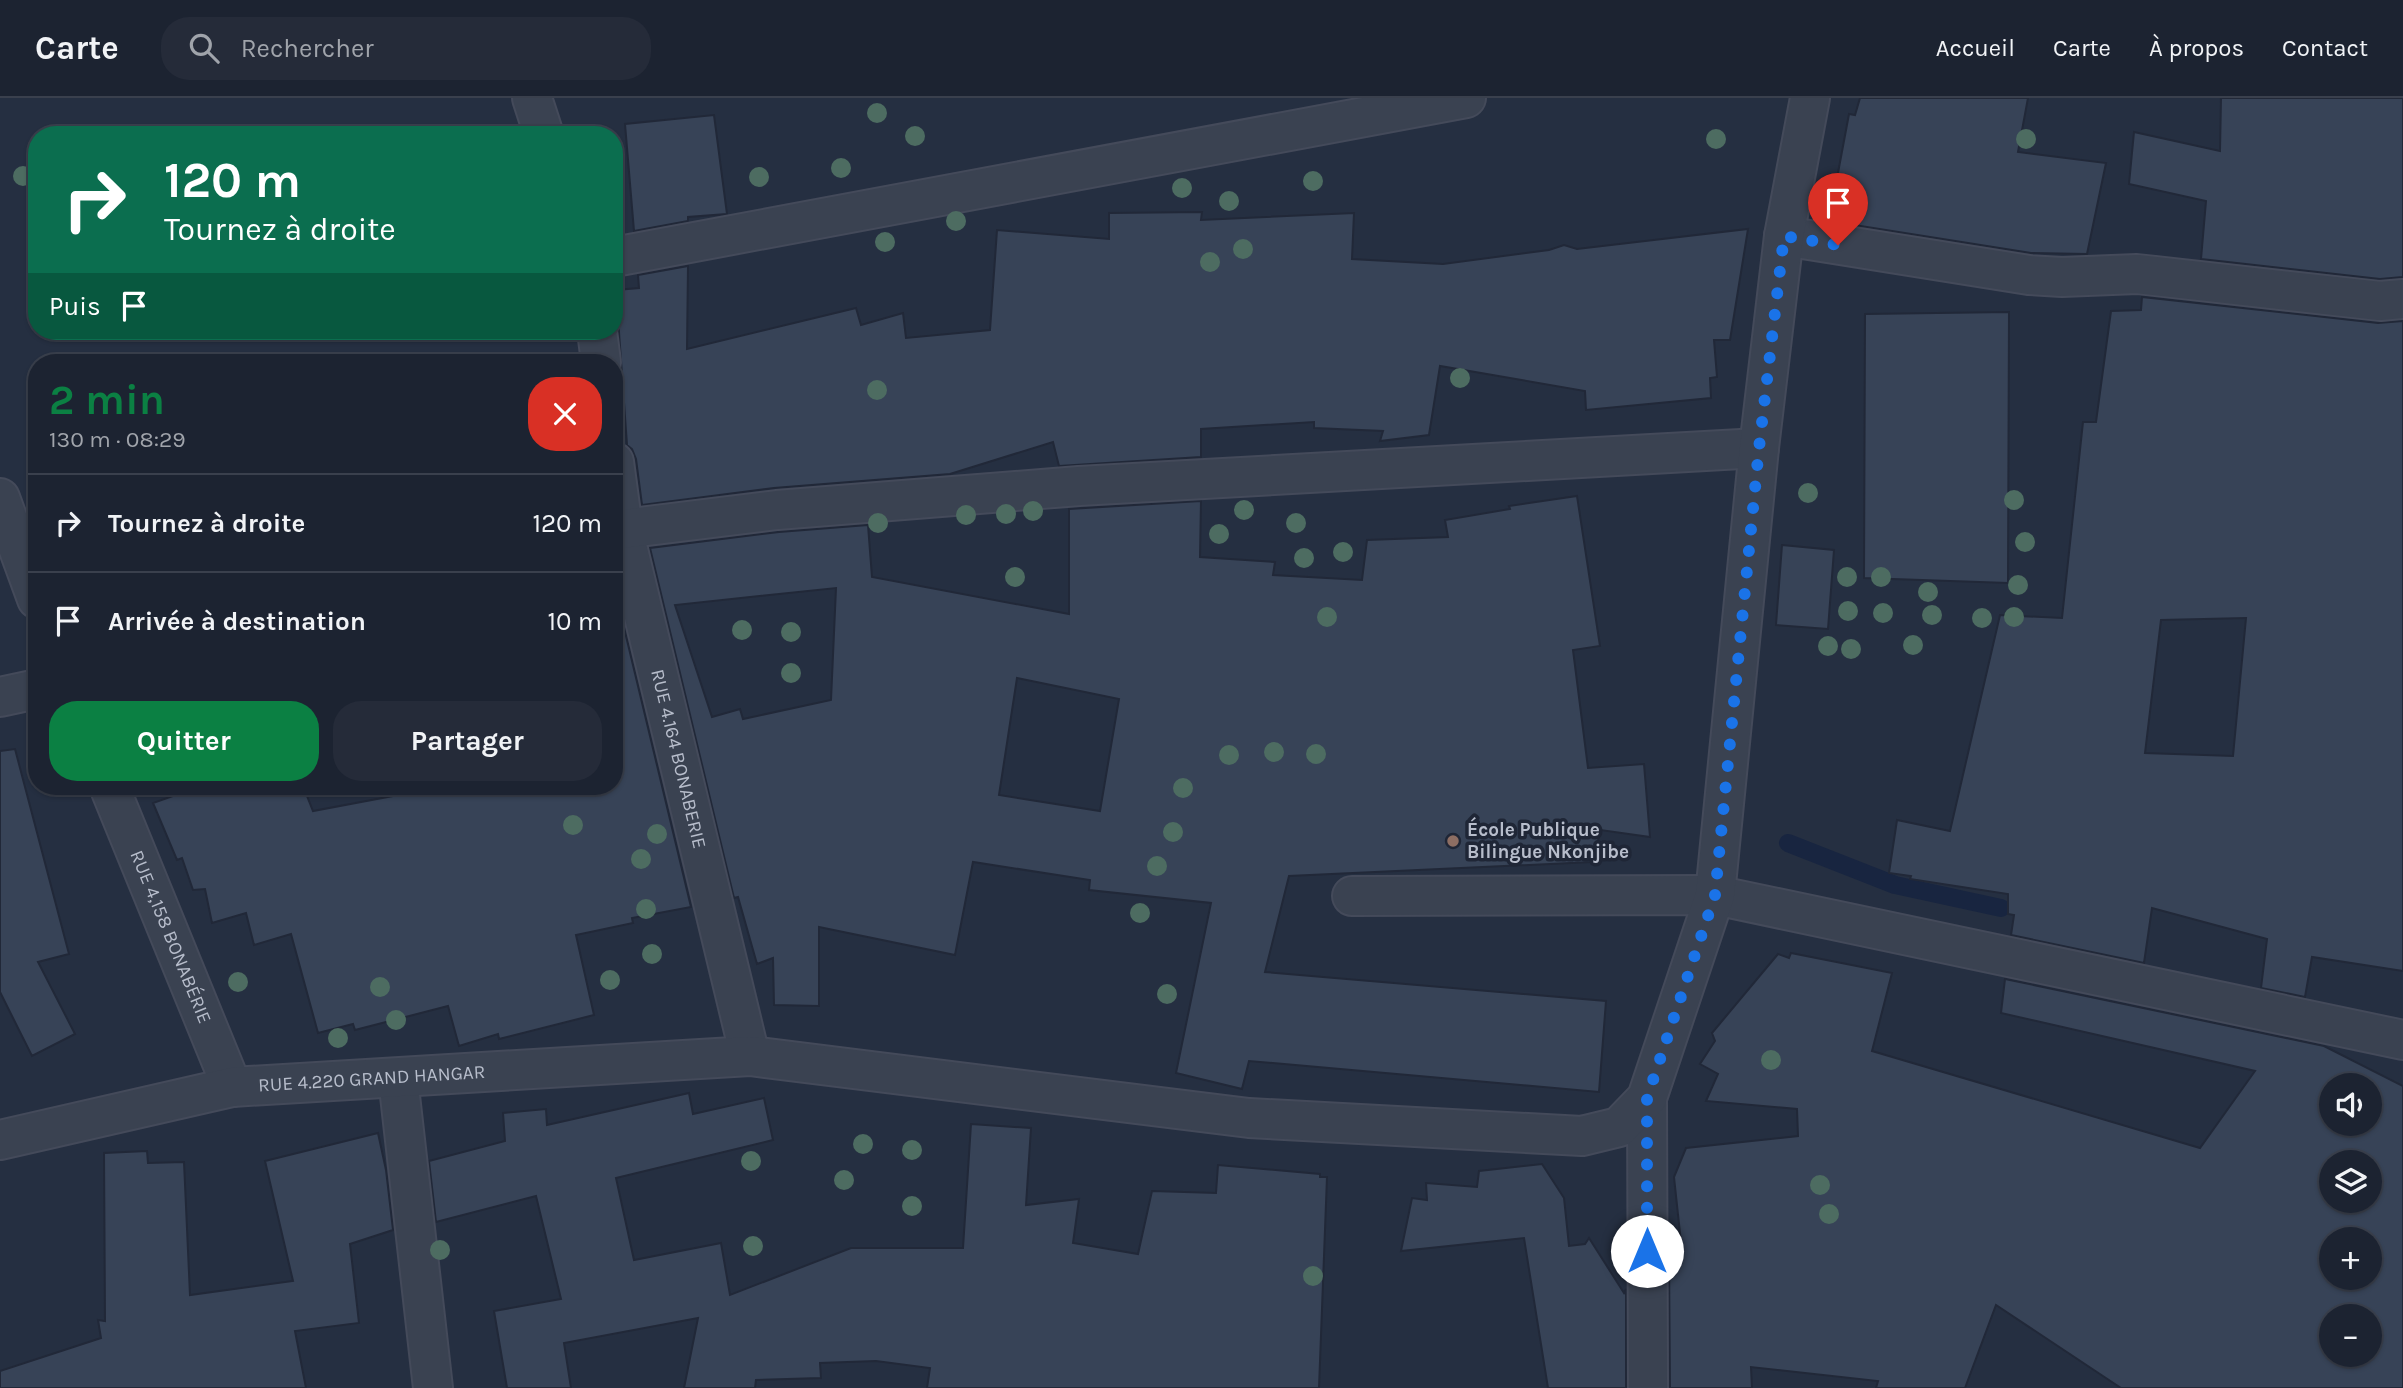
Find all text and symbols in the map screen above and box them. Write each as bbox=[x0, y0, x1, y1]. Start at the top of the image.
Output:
search box bbox=[161, 17, 651, 80]
text: Carte bbox=[35, 29, 119, 67]
icon: search bbox=[185, 29, 223, 67]
text: Rechercher bbox=[241, 33, 374, 64]
text: Accueil bbox=[1936, 34, 2015, 62]
text: Carte bbox=[2053, 34, 2111, 62]
text: À propos bbox=[2149, 34, 2244, 62]
text: Contact bbox=[2282, 34, 2368, 62]
text: 120 m bbox=[164, 152, 301, 209]
icon: right bbox=[49, 154, 140, 245]
pin bbox=[1808, 173, 1868, 245]
icon: arrive bbox=[1819, 184, 1857, 222]
text: Tournez à droite bbox=[164, 211, 396, 248]
icon: arrive bbox=[115, 287, 153, 325]
text: Puis bbox=[49, 291, 101, 322]
text: 2 min bbox=[49, 375, 165, 425]
button: close bbox=[528, 377, 602, 451]
text: 130 m · 08:29 bbox=[49, 426, 186, 453]
icon: right bbox=[49, 504, 87, 542]
text: Tournez à droite bbox=[108, 508, 305, 539]
text: 120 m bbox=[532, 508, 602, 539]
icon: arrive bbox=[49, 602, 87, 640]
text: Arrivée à destination bbox=[108, 606, 366, 637]
text: 10 m bbox=[547, 606, 602, 637]
street label: RUE 4.164 BONABERIE bbox=[646, 667, 711, 851]
button: Quitter bbox=[49, 701, 319, 781]
button: Partager bbox=[333, 701, 602, 781]
place label: École Publique Bilingue Nkonjibe bbox=[1467, 816, 1629, 863]
marker: École Publique Bilingue Nkonjibe bbox=[1445, 833, 1461, 849]
street label: RUE 4,158 BONABÉRIE bbox=[125, 847, 216, 1027]
street label: RUE 4.220 GRAND HANGAR bbox=[258, 1061, 486, 1096]
map controls bbox=[2319, 1073, 2382, 1367]
button: sound bbox=[2319, 1073, 2382, 1136]
button: layers bbox=[2319, 1150, 2382, 1213]
position arrow bbox=[1610, 1214, 1684, 1288]
button: + bbox=[2319, 1227, 2382, 1290]
button: − bbox=[2319, 1304, 2382, 1367]

